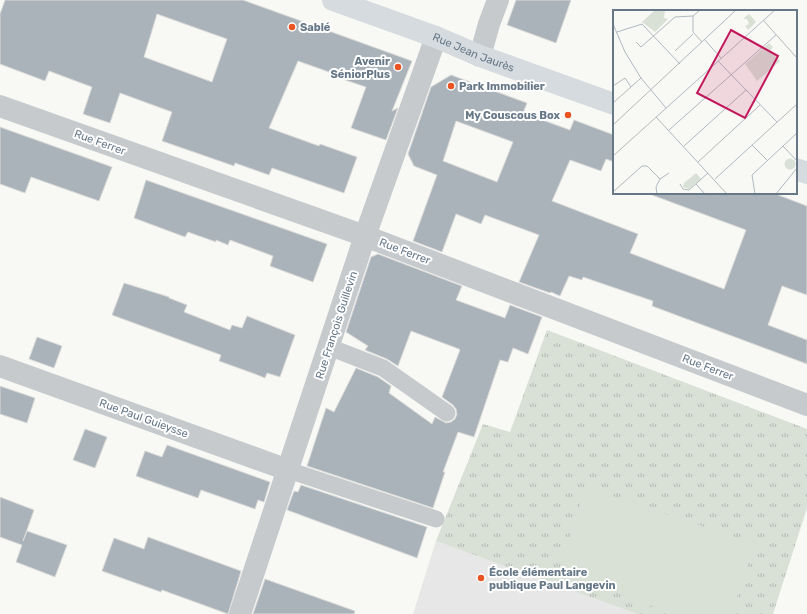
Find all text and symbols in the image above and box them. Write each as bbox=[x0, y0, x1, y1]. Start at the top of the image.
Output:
inset map bbox=[613, 10, 797, 194]
place label: Sablé bbox=[300, 21, 331, 34]
marker: Sablé bbox=[287, 22, 297, 32]
street label: Rue Jean Jaurès bbox=[431, 30, 516, 75]
place label: Avenir SéniorPlus bbox=[331, 55, 390, 81]
marker: Avenir SéniorPlus bbox=[393, 62, 403, 72]
place label: Park Immobilier bbox=[459, 80, 545, 93]
marker: Park Immobilier bbox=[446, 81, 456, 91]
place label: My Couscous Box bbox=[465, 109, 561, 122]
marker: My Couscous Box bbox=[563, 110, 573, 120]
street label: Rue Ferrer bbox=[72, 127, 128, 158]
street label: Rue Ferrer bbox=[377, 236, 433, 267]
street label: Rue François Guillevin bbox=[313, 270, 360, 381]
street label: Rue Ferrer bbox=[680, 352, 736, 383]
street label: Rue Paul Guieysse bbox=[98, 396, 190, 441]
place label: École élémentaire publique Paul Langevin bbox=[489, 566, 616, 592]
marker: École élémentaire publique Paul Langevin bbox=[476, 573, 486, 583]

